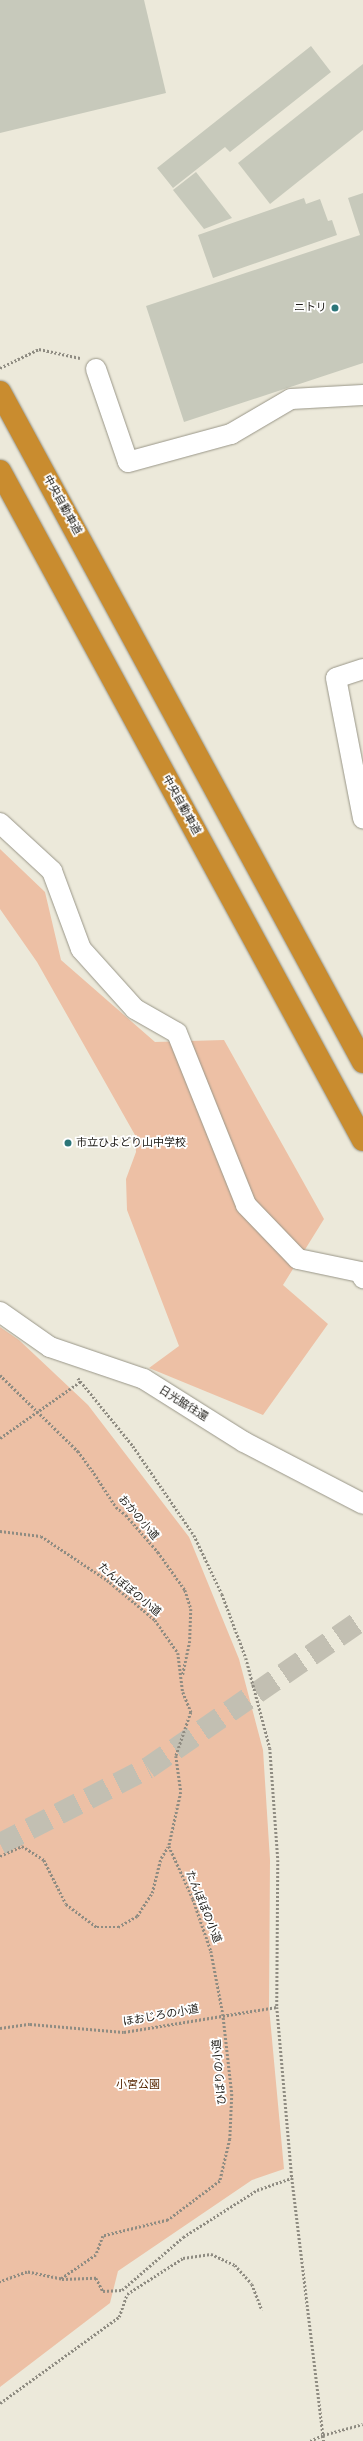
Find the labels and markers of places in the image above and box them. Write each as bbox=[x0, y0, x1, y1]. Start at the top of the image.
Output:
place label: ニトリ bbox=[294, 301, 327, 315]
marker: ニトリ bbox=[330, 303, 340, 313]
place label: 市立ひよどり山中学校 bbox=[76, 1136, 186, 1150]
marker: 市立ひよどり山中学校 bbox=[63, 1138, 73, 1148]

